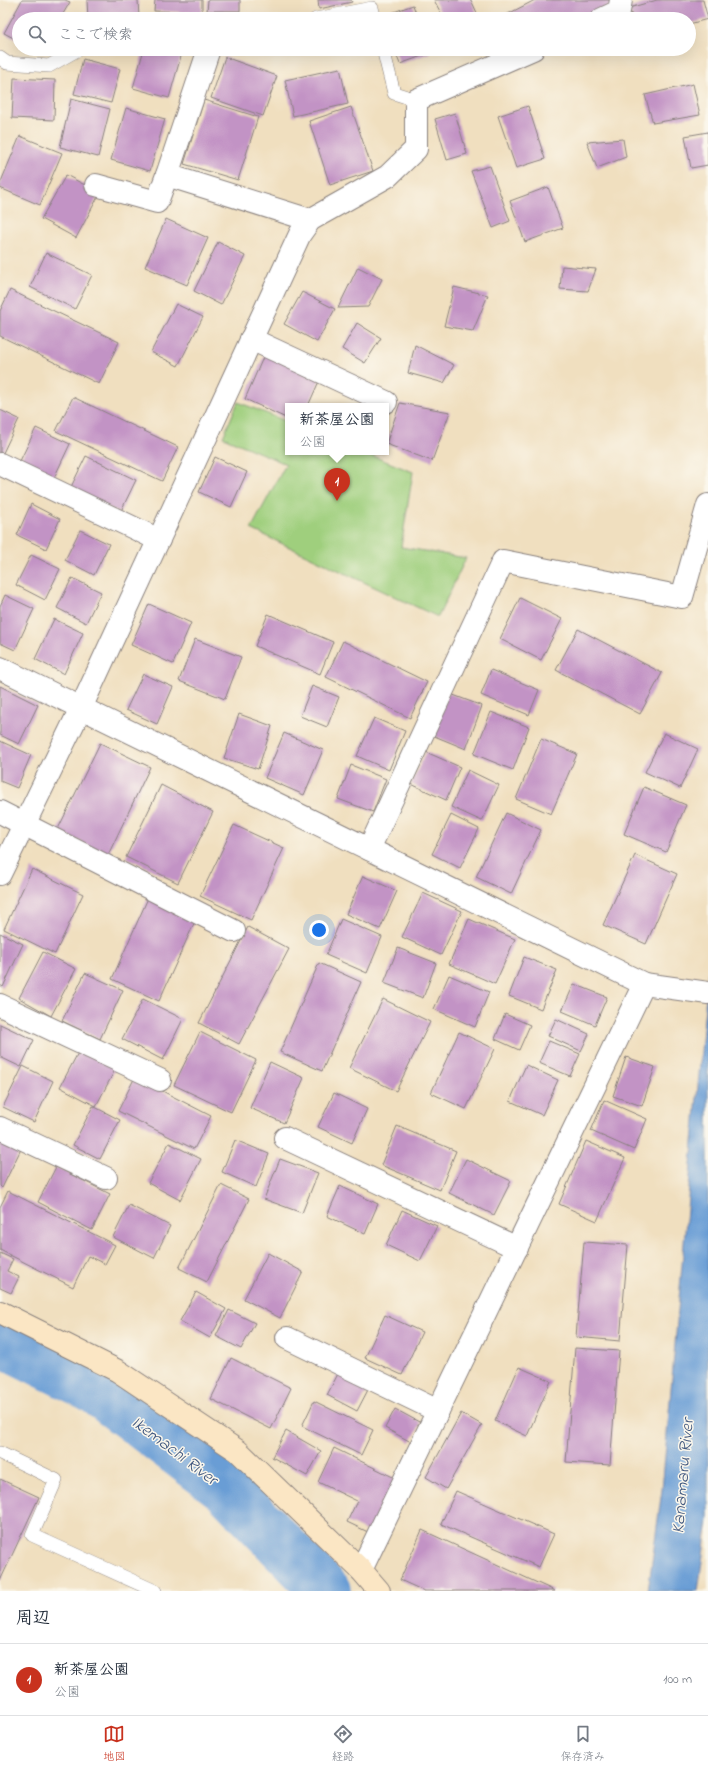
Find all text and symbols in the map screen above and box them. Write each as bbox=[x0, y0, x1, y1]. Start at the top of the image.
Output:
search box bbox=[12, 12, 696, 56]
icon: search bbox=[26, 23, 48, 45]
text: ここで検索 bbox=[58, 24, 133, 46]
popup bbox=[285, 403, 389, 455]
text: 新茶屋公園 bbox=[299, 409, 375, 431]
text: 公園 bbox=[299, 433, 326, 452]
pin: 1 bbox=[324, 468, 350, 501]
your location bbox=[309, 920, 329, 940]
water label: Ikemachi River bbox=[125, 1410, 224, 1494]
water label: Kanamaru River bbox=[666, 1415, 702, 1535]
text: 周辺 bbox=[16, 1606, 50, 1631]
text: 新茶屋公園 bbox=[54, 1659, 129, 1681]
text: 1 bbox=[27, 1670, 31, 1689]
text: 100 m bbox=[663, 1670, 692, 1689]
text: 公園 bbox=[54, 1683, 80, 1702]
tab: 地図 bbox=[103, 1723, 125, 1765]
tab: 経路 bbox=[332, 1723, 354, 1765]
tab: 保存済み bbox=[561, 1723, 605, 1765]

